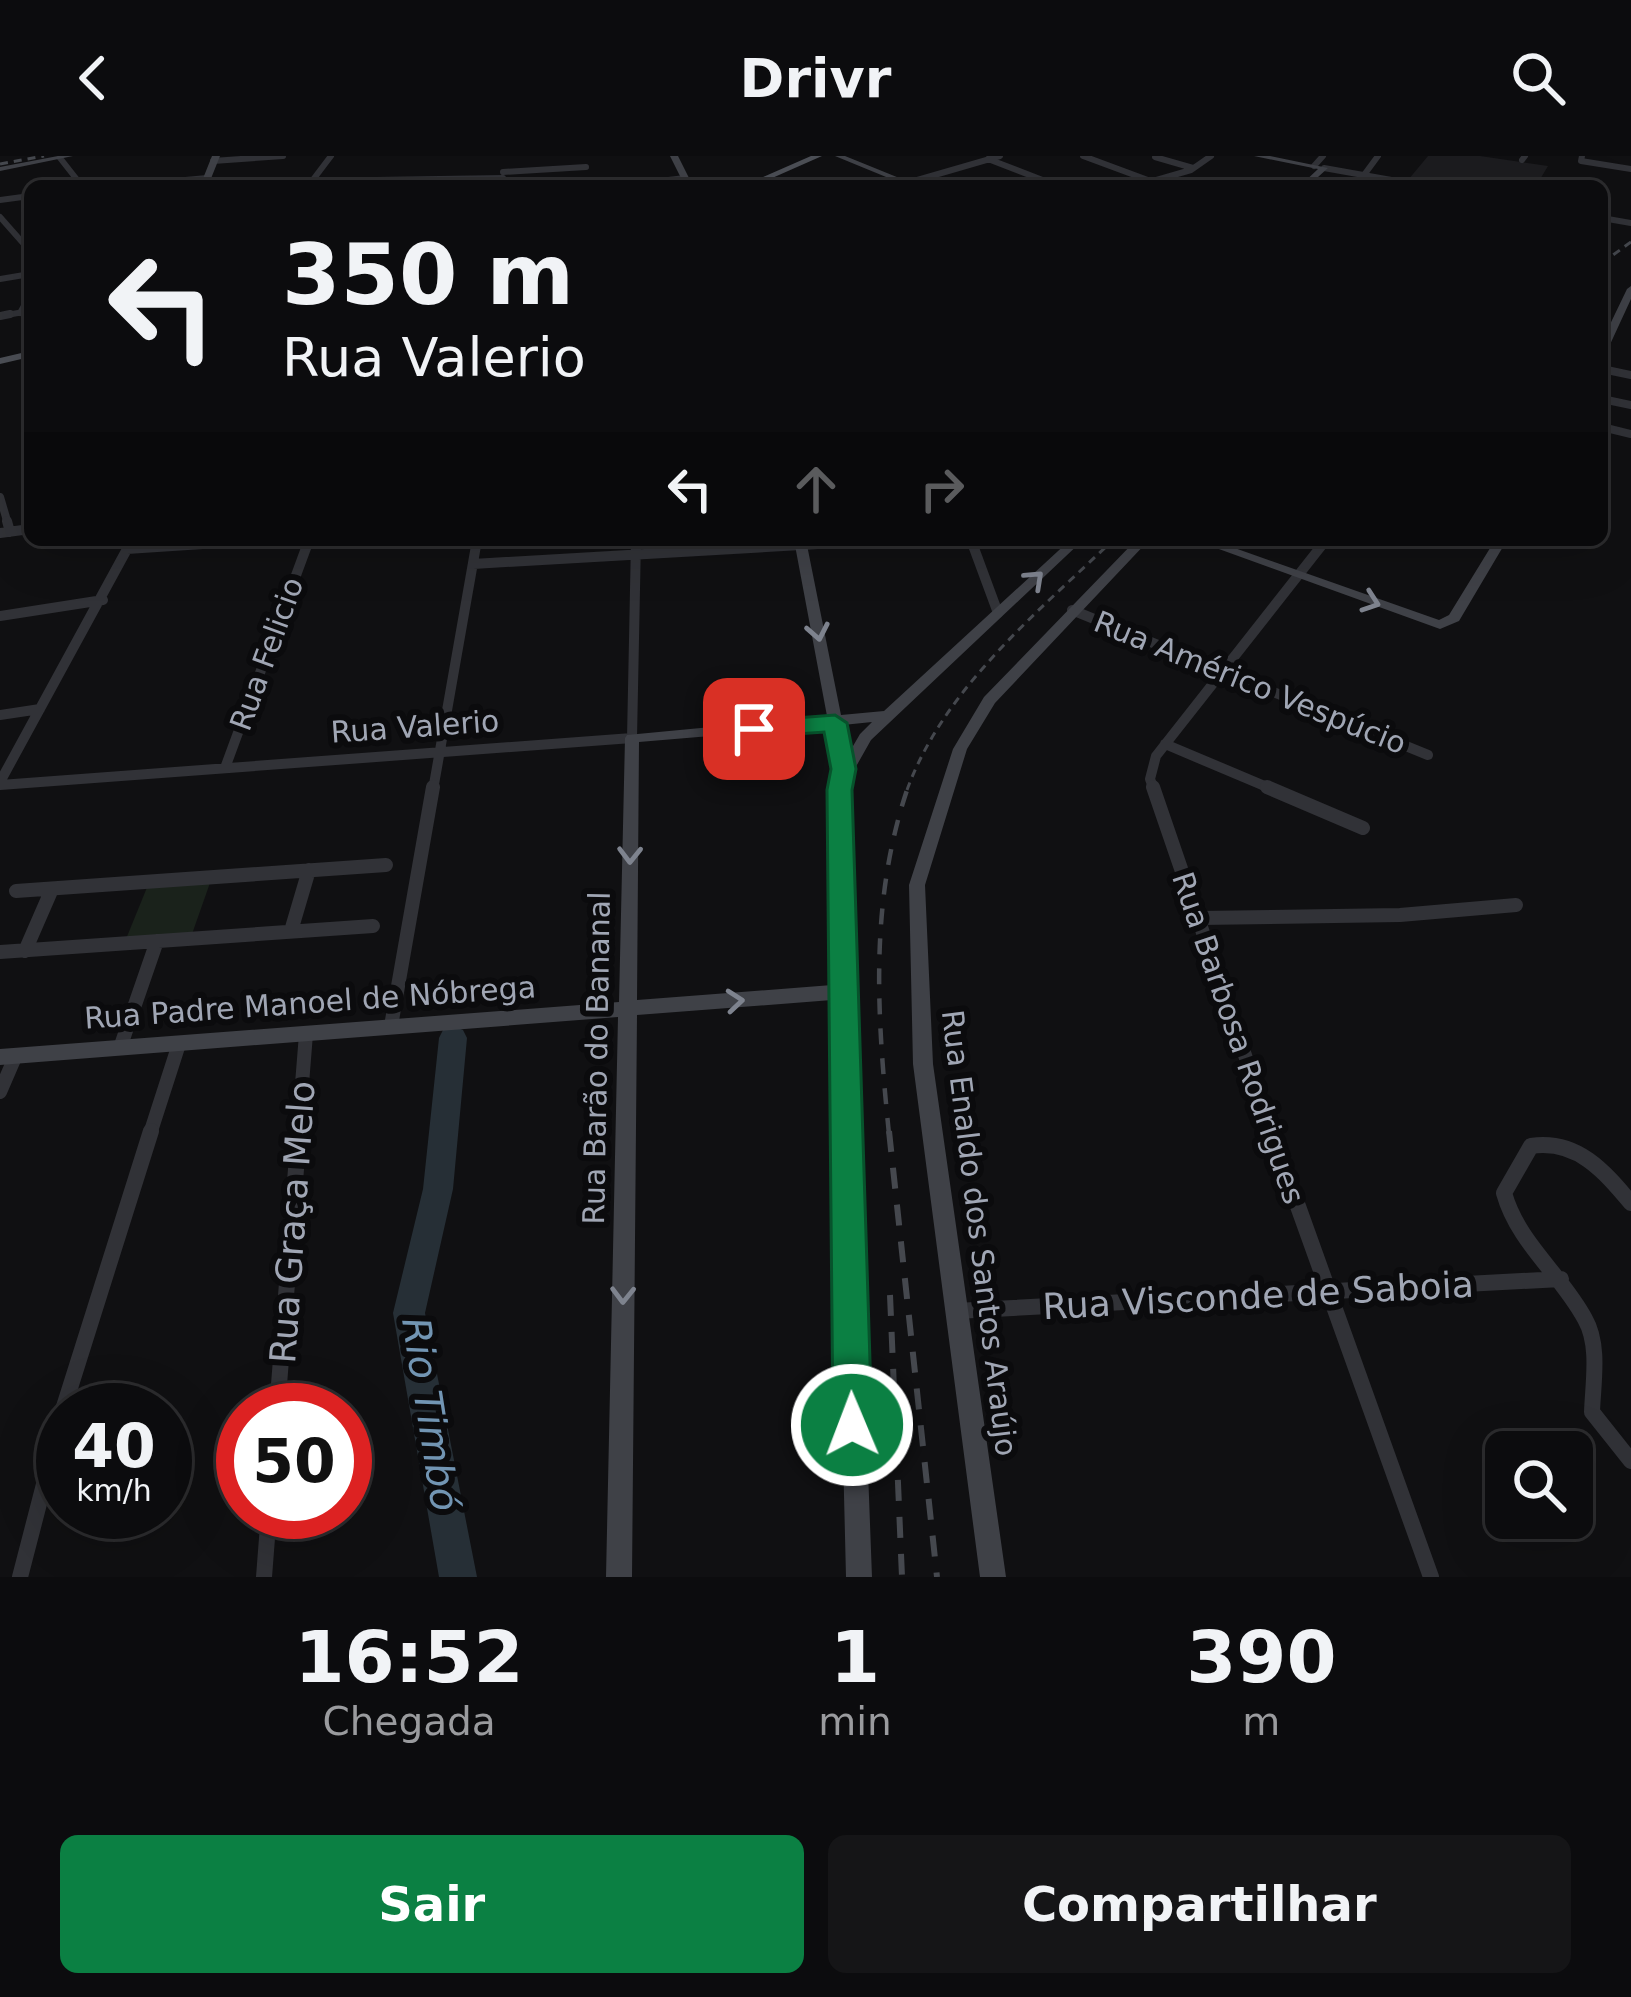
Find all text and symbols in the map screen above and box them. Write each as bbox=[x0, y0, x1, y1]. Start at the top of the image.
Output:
icon: back bbox=[60, 45, 126, 111]
icon: search bbox=[1505, 45, 1571, 111]
text: Drivr bbox=[740, 47, 891, 110]
text: 350 m bbox=[282, 226, 574, 324]
icon: left bbox=[84, 228, 240, 384]
text: Rua Valerio bbox=[282, 326, 586, 389]
icon: left bbox=[657, 456, 723, 522]
icon: ahead bbox=[783, 456, 849, 522]
icon: right bbox=[909, 456, 975, 522]
street label: Rua Felicio bbox=[223, 572, 310, 735]
one-way arrow bbox=[1021, 572, 1042, 594]
one-way arrow bbox=[1360, 588, 1381, 612]
street label: Rua Américo Vespúcio bbox=[1089, 604, 1411, 761]
one-way arrow bbox=[804, 621, 829, 641]
pin bbox=[703, 678, 805, 780]
icon: arrive bbox=[721, 696, 787, 762]
street label: Rua Valerio bbox=[330, 703, 500, 750]
one-way arrow bbox=[618, 846, 644, 865]
street label: Rua Barbosa Rodrigues bbox=[1165, 867, 1312, 1208]
street label: Rua Barão do Bananal bbox=[576, 891, 617, 1225]
street label: Rua Padre Manoel de Nóbrega bbox=[83, 969, 537, 1036]
one-way arrow bbox=[725, 988, 744, 1014]
street label: Rua Enaldo dos Santos Araújo bbox=[935, 1008, 1024, 1458]
street label: Rua Graça Melo bbox=[262, 1079, 323, 1365]
street label: Rua Visconde de Saboia bbox=[1041, 1264, 1475, 1327]
one-way arrow bbox=[611, 1286, 637, 1305]
water label: Rio Timbó bbox=[393, 1314, 468, 1514]
position arrow bbox=[789, 1362, 915, 1488]
speed limit sign: 50 bbox=[216, 1383, 372, 1539]
text: 40 bbox=[72, 1411, 156, 1481]
map controls bbox=[1485, 1431, 1593, 1539]
button: search bbox=[1485, 1431, 1593, 1539]
text: km/h bbox=[76, 1473, 152, 1508]
text: 16:52 bbox=[294, 1615, 524, 1699]
text: 1 bbox=[830, 1615, 880, 1699]
text: 390 bbox=[1186, 1615, 1336, 1699]
text: Chegada bbox=[322, 1699, 496, 1744]
text: min bbox=[818, 1699, 892, 1744]
text: m bbox=[1242, 1699, 1280, 1744]
button: Sair bbox=[60, 1835, 804, 1973]
button: Compartilhar bbox=[828, 1835, 1571, 1973]

